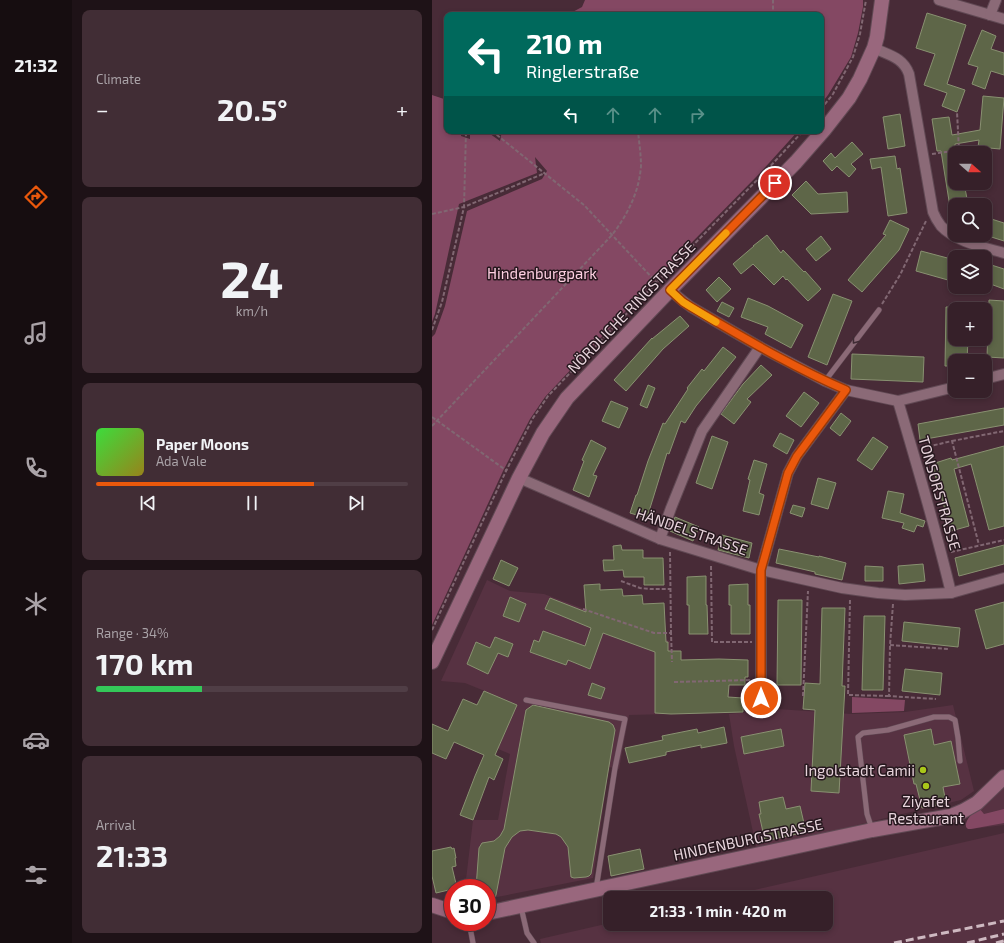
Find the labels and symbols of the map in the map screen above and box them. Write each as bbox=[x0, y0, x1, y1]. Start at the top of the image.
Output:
north arrow bbox=[948, 146, 992, 190]
pin bbox=[758, 166, 792, 200]
street label: NÖRDLICHE RINGSTRASSE bbox=[563, 237, 699, 377]
park label: Hindenburgpark bbox=[487, 264, 597, 282]
one-way arrow bbox=[853, 337, 860, 344]
street label: TONSORSTRASSE bbox=[915, 434, 965, 552]
street label: HÄNDELSTRASSE bbox=[634, 503, 750, 559]
position arrow bbox=[740, 677, 782, 719]
place label: Ingolstadt Camii bbox=[804, 761, 915, 779]
marker: Ingolstadt Camii bbox=[918, 765, 928, 775]
marker: Ziyafet Restaurant bbox=[921, 781, 931, 791]
place label: Ziyafet Restaurant bbox=[888, 792, 964, 827]
street label: HINDENBURGSTRASSE bbox=[672, 814, 824, 864]
speed limit sign: 30 bbox=[444, 879, 496, 931]

